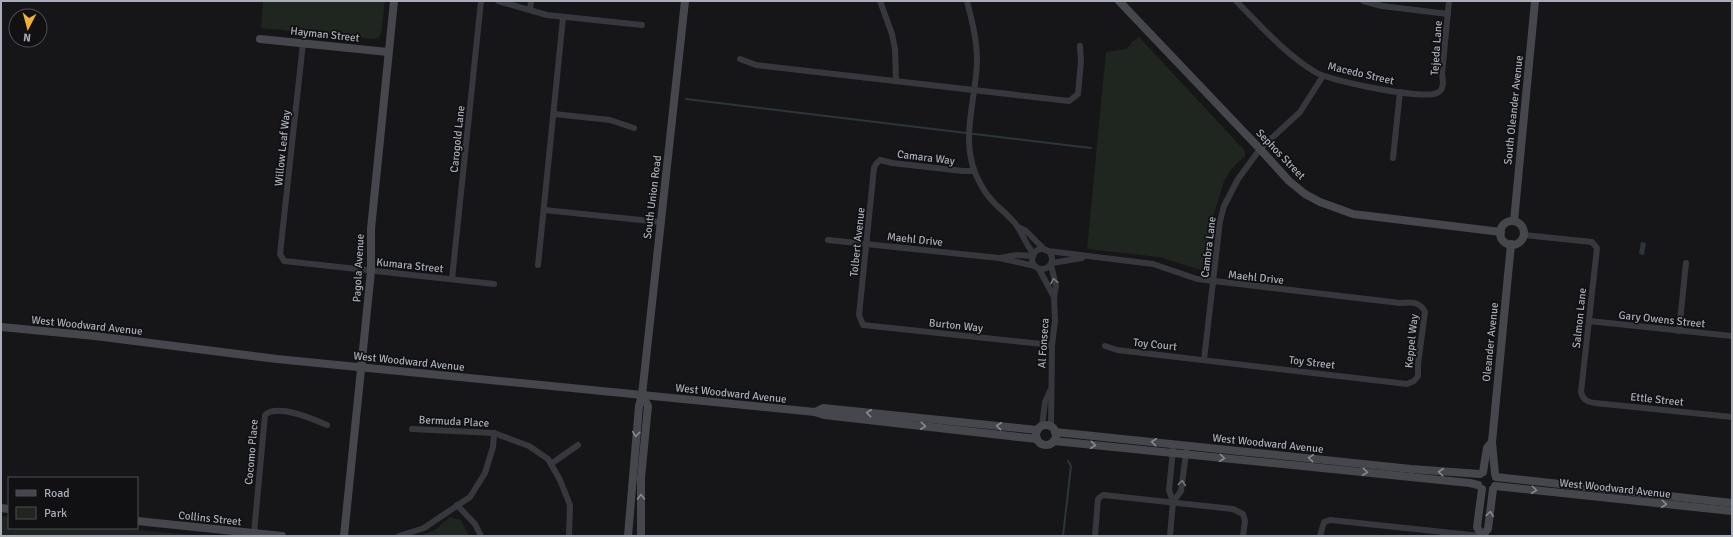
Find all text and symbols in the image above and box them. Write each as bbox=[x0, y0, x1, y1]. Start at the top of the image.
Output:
north arrow bbox=[8, 8, 48, 48]
street label: Tejeda Lane bbox=[1428, 20, 1445, 76]
street label: Hayman Street bbox=[290, 24, 360, 45]
text: N bbox=[23, 31, 31, 44]
street label: South Oleander Avenue bbox=[1501, 55, 1526, 165]
street label: Macedo Street bbox=[1326, 60, 1395, 87]
street label: Carogold Lane bbox=[448, 105, 467, 173]
street label: Willow Leaf Way bbox=[272, 108, 293, 187]
street label: Sephos Street bbox=[1253, 126, 1308, 182]
street label: Camara Way bbox=[896, 148, 956, 168]
street label: South Union Road bbox=[641, 154, 664, 240]
street label: Tolbert Avenue bbox=[847, 207, 868, 277]
street label: Cambra Lane bbox=[1198, 216, 1219, 278]
street label: Maehl Drive bbox=[886, 230, 944, 249]
street label: Pagola Avenue bbox=[350, 233, 367, 303]
street label: Kumara Street bbox=[376, 256, 444, 275]
street label: Maehl Drive bbox=[1227, 268, 1285, 287]
one-way arrow bbox=[1051, 278, 1059, 284]
street label: Salmon Lane bbox=[1570, 287, 1589, 349]
street label: Oleander Avenue bbox=[1480, 302, 1501, 382]
street label: Gary Owens Street bbox=[1618, 308, 1706, 331]
street label: West Woodward Avenue bbox=[31, 313, 143, 338]
street label: Keppel Way bbox=[1402, 313, 1421, 369]
street label: Burton Way bbox=[928, 316, 985, 335]
street label: Al Fonseca bbox=[1035, 317, 1052, 369]
street label: Toy Court bbox=[1132, 336, 1178, 353]
street label: West Woodward Avenue bbox=[353, 349, 465, 374]
street label: Toy Street bbox=[1288, 353, 1336, 372]
street label: West Woodward Avenue bbox=[675, 381, 787, 406]
street label: Ettle Street bbox=[1630, 390, 1684, 409]
one-way arrow bbox=[866, 409, 872, 418]
street label: Bermuda Place bbox=[418, 413, 490, 430]
street label: Cocomo Place bbox=[242, 419, 261, 485]
one-way arrow bbox=[920, 421, 926, 430]
one-way arrow bbox=[995, 422, 1002, 431]
one-way arrow bbox=[632, 431, 641, 437]
street label: West Woodward Avenue bbox=[1212, 431, 1324, 456]
one-way arrow bbox=[1151, 438, 1157, 447]
one-way arrow bbox=[1090, 440, 1096, 449]
one-way arrow bbox=[1219, 453, 1225, 462]
one-way arrow bbox=[1308, 454, 1315, 463]
one-way arrow bbox=[1438, 467, 1444, 476]
one-way arrow bbox=[1362, 468, 1368, 477]
street label: West Woodward Avenue bbox=[1559, 476, 1671, 501]
legend bbox=[8, 477, 138, 529]
one-way arrow bbox=[1177, 480, 1186, 486]
one-way arrow bbox=[1531, 485, 1537, 494]
text: Road bbox=[44, 486, 70, 501]
one-way arrow bbox=[637, 494, 645, 500]
one-way arrow bbox=[1660, 499, 1667, 508]
text: Park bbox=[44, 506, 67, 521]
street label: Collins Street bbox=[178, 509, 242, 528]
one-way arrow bbox=[1485, 510, 1494, 517]

